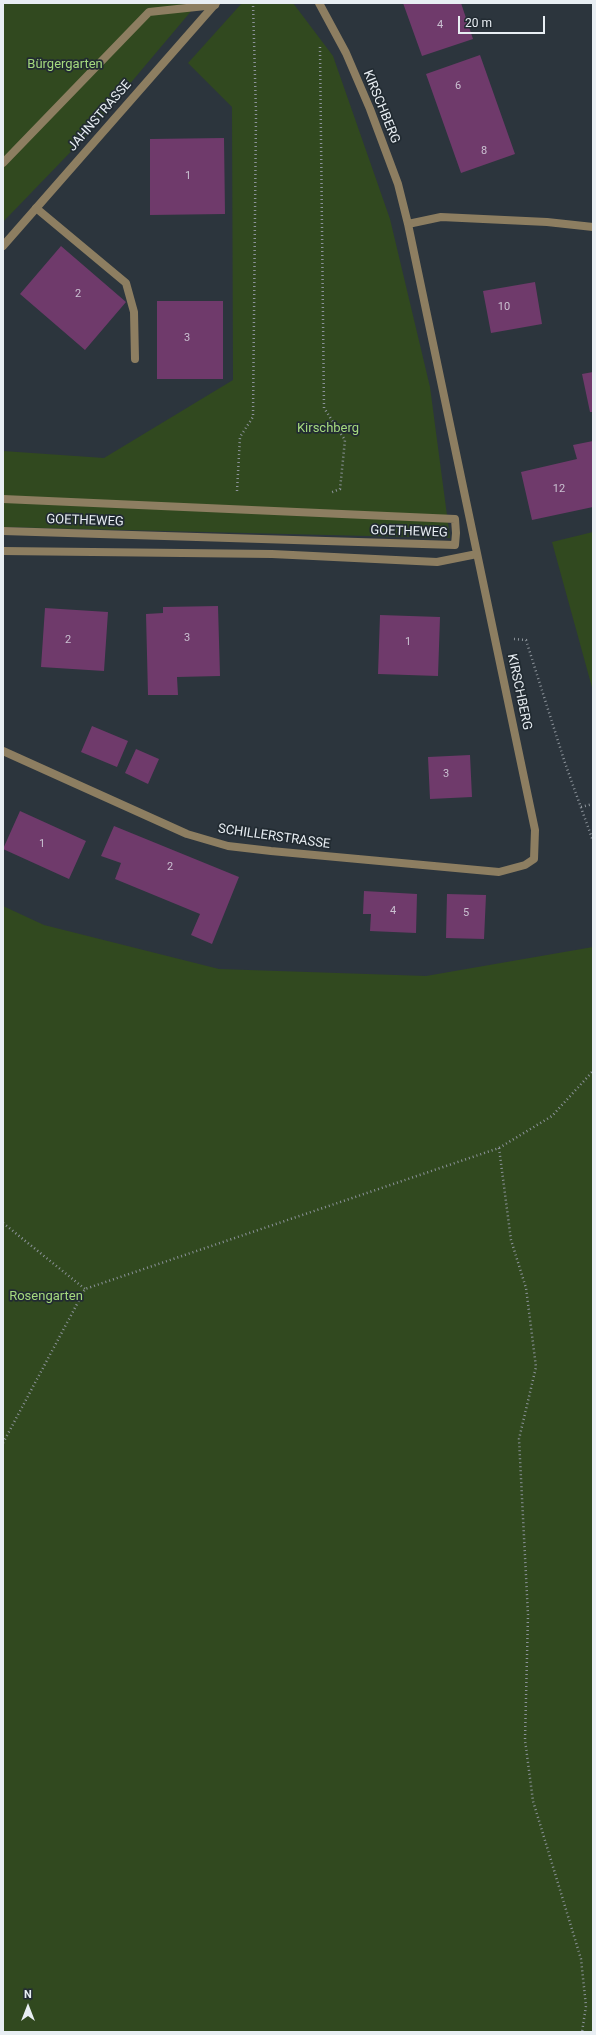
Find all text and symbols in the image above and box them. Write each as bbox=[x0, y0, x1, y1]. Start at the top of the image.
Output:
scale bar bbox=[460, 8, 547, 34]
text: 20 m bbox=[465, 16, 492, 30]
house number: 4 bbox=[437, 18, 443, 32]
park label: Bürgergarten bbox=[27, 57, 103, 73]
street label: KIRSCHBERG bbox=[359, 68, 403, 146]
street label: JAHNSTRASSE bbox=[65, 77, 135, 155]
house number: 6 bbox=[455, 79, 461, 93]
house number: 8 bbox=[481, 144, 487, 158]
house number: 1 bbox=[185, 169, 191, 183]
house number: 2 bbox=[75, 287, 81, 301]
house number: 10 bbox=[498, 300, 510, 314]
house number: 3 bbox=[184, 331, 190, 345]
park label: Kirschberg bbox=[297, 421, 359, 437]
house number: 12 bbox=[553, 482, 565, 496]
street label: GOETHEWEG bbox=[46, 512, 124, 530]
street label: GOETHEWEG bbox=[370, 523, 448, 541]
house number: 3 bbox=[184, 631, 190, 645]
house number: 2 bbox=[65, 633, 71, 647]
house number: 1 bbox=[405, 635, 411, 649]
street label: KIRSCHBERG bbox=[503, 652, 535, 732]
house number: 3 bbox=[443, 767, 449, 781]
street label: SCHILLERSTRASSE bbox=[217, 821, 331, 853]
house number: 1 bbox=[39, 837, 45, 851]
house number: 2 bbox=[167, 860, 173, 874]
house number: 4 bbox=[390, 904, 396, 918]
house number: 5 bbox=[463, 906, 469, 920]
park label: Rosengarten bbox=[9, 1289, 83, 1305]
north arrow bbox=[8, 1987, 48, 2027]
text: N bbox=[24, 1988, 32, 2001]

